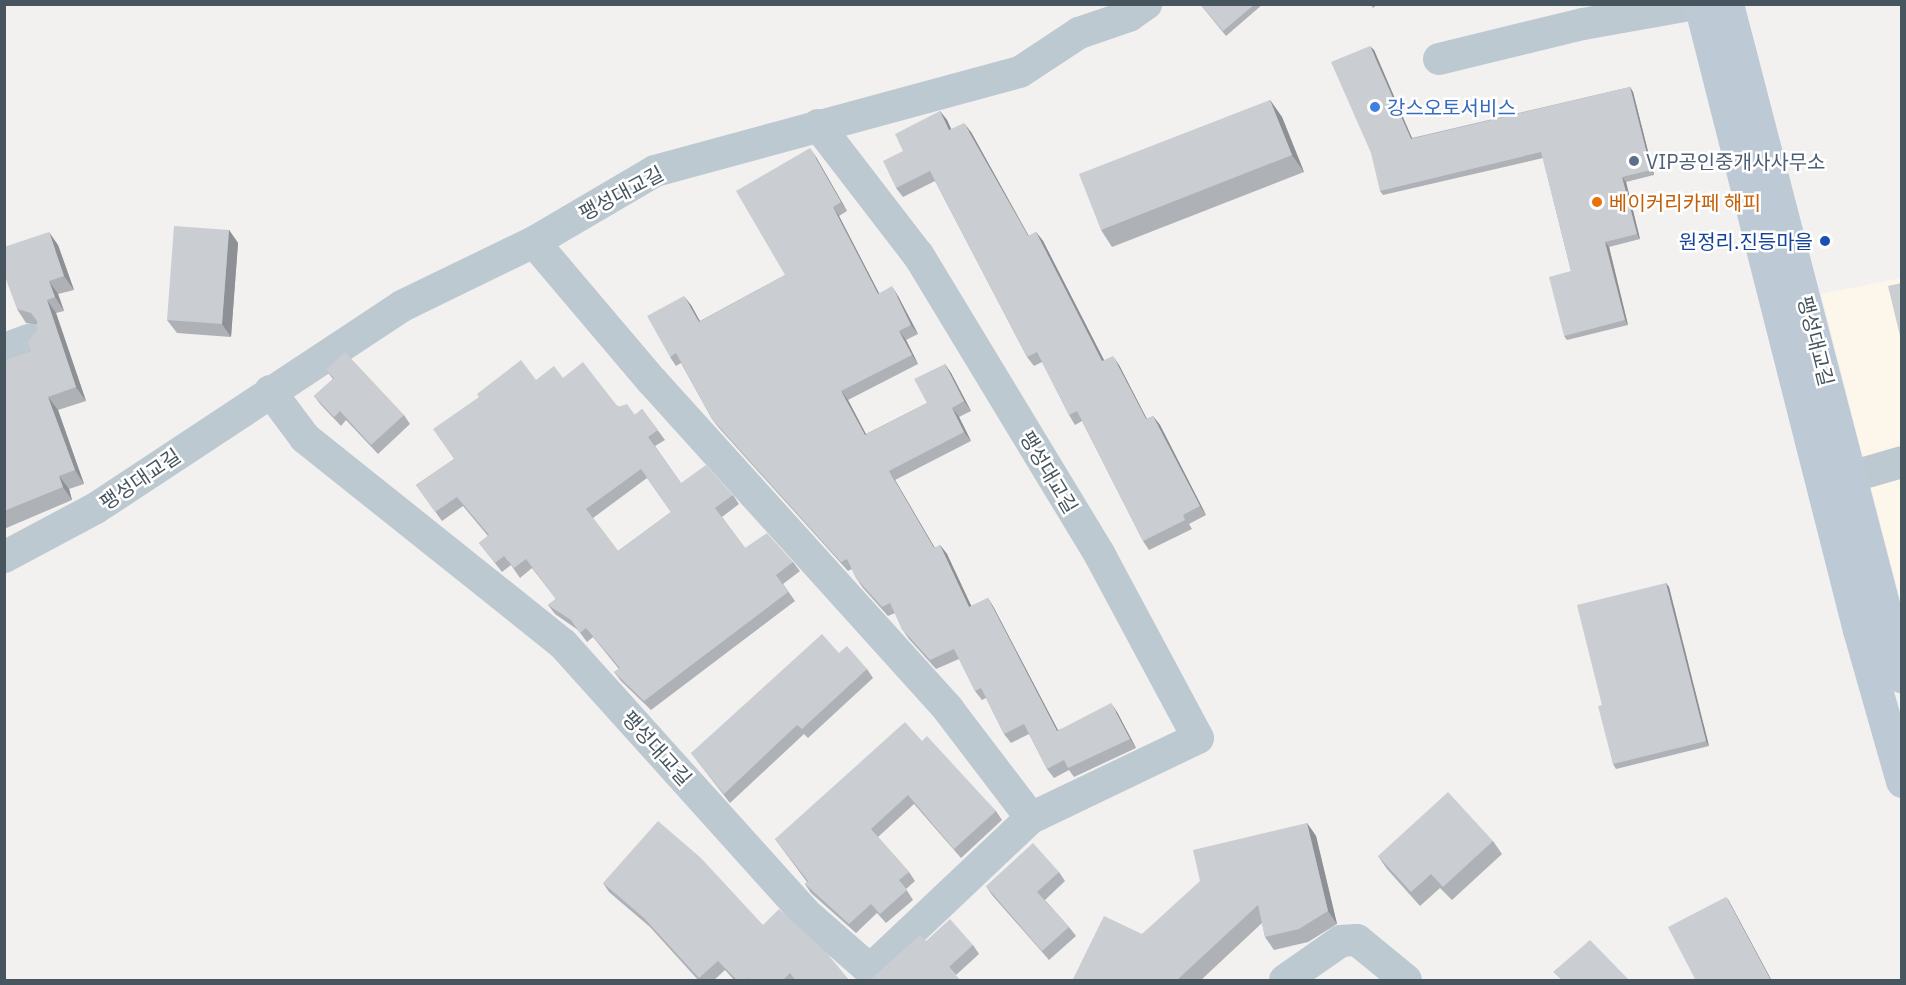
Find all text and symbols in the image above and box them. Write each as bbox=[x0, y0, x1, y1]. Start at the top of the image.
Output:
place label: 강스오토서비스 bbox=[1387, 95, 1516, 119]
marker: 강스오토서비스 bbox=[1368, 100, 1382, 114]
place label: VIP공인중개사사무소 bbox=[1646, 149, 1825, 173]
marker: VIP공인중개사사무소 bbox=[1627, 154, 1641, 168]
street label: 팽성대교길 bbox=[575, 161, 667, 225]
place label: 베이커리카페 해피 bbox=[1609, 190, 1761, 214]
marker: 베이커리카페 해피 bbox=[1590, 195, 1604, 209]
place label: 원정리.진등마을 bbox=[1679, 229, 1813, 253]
marker: 원정리.진등마을 bbox=[1818, 234, 1832, 248]
street label: 팽성대교길 bbox=[1793, 293, 1839, 389]
street label: 팽성대교길 bbox=[1015, 426, 1083, 518]
street label: 팽성대교길 bbox=[95, 443, 185, 515]
street label: 팽성대교길 bbox=[617, 706, 697, 790]

